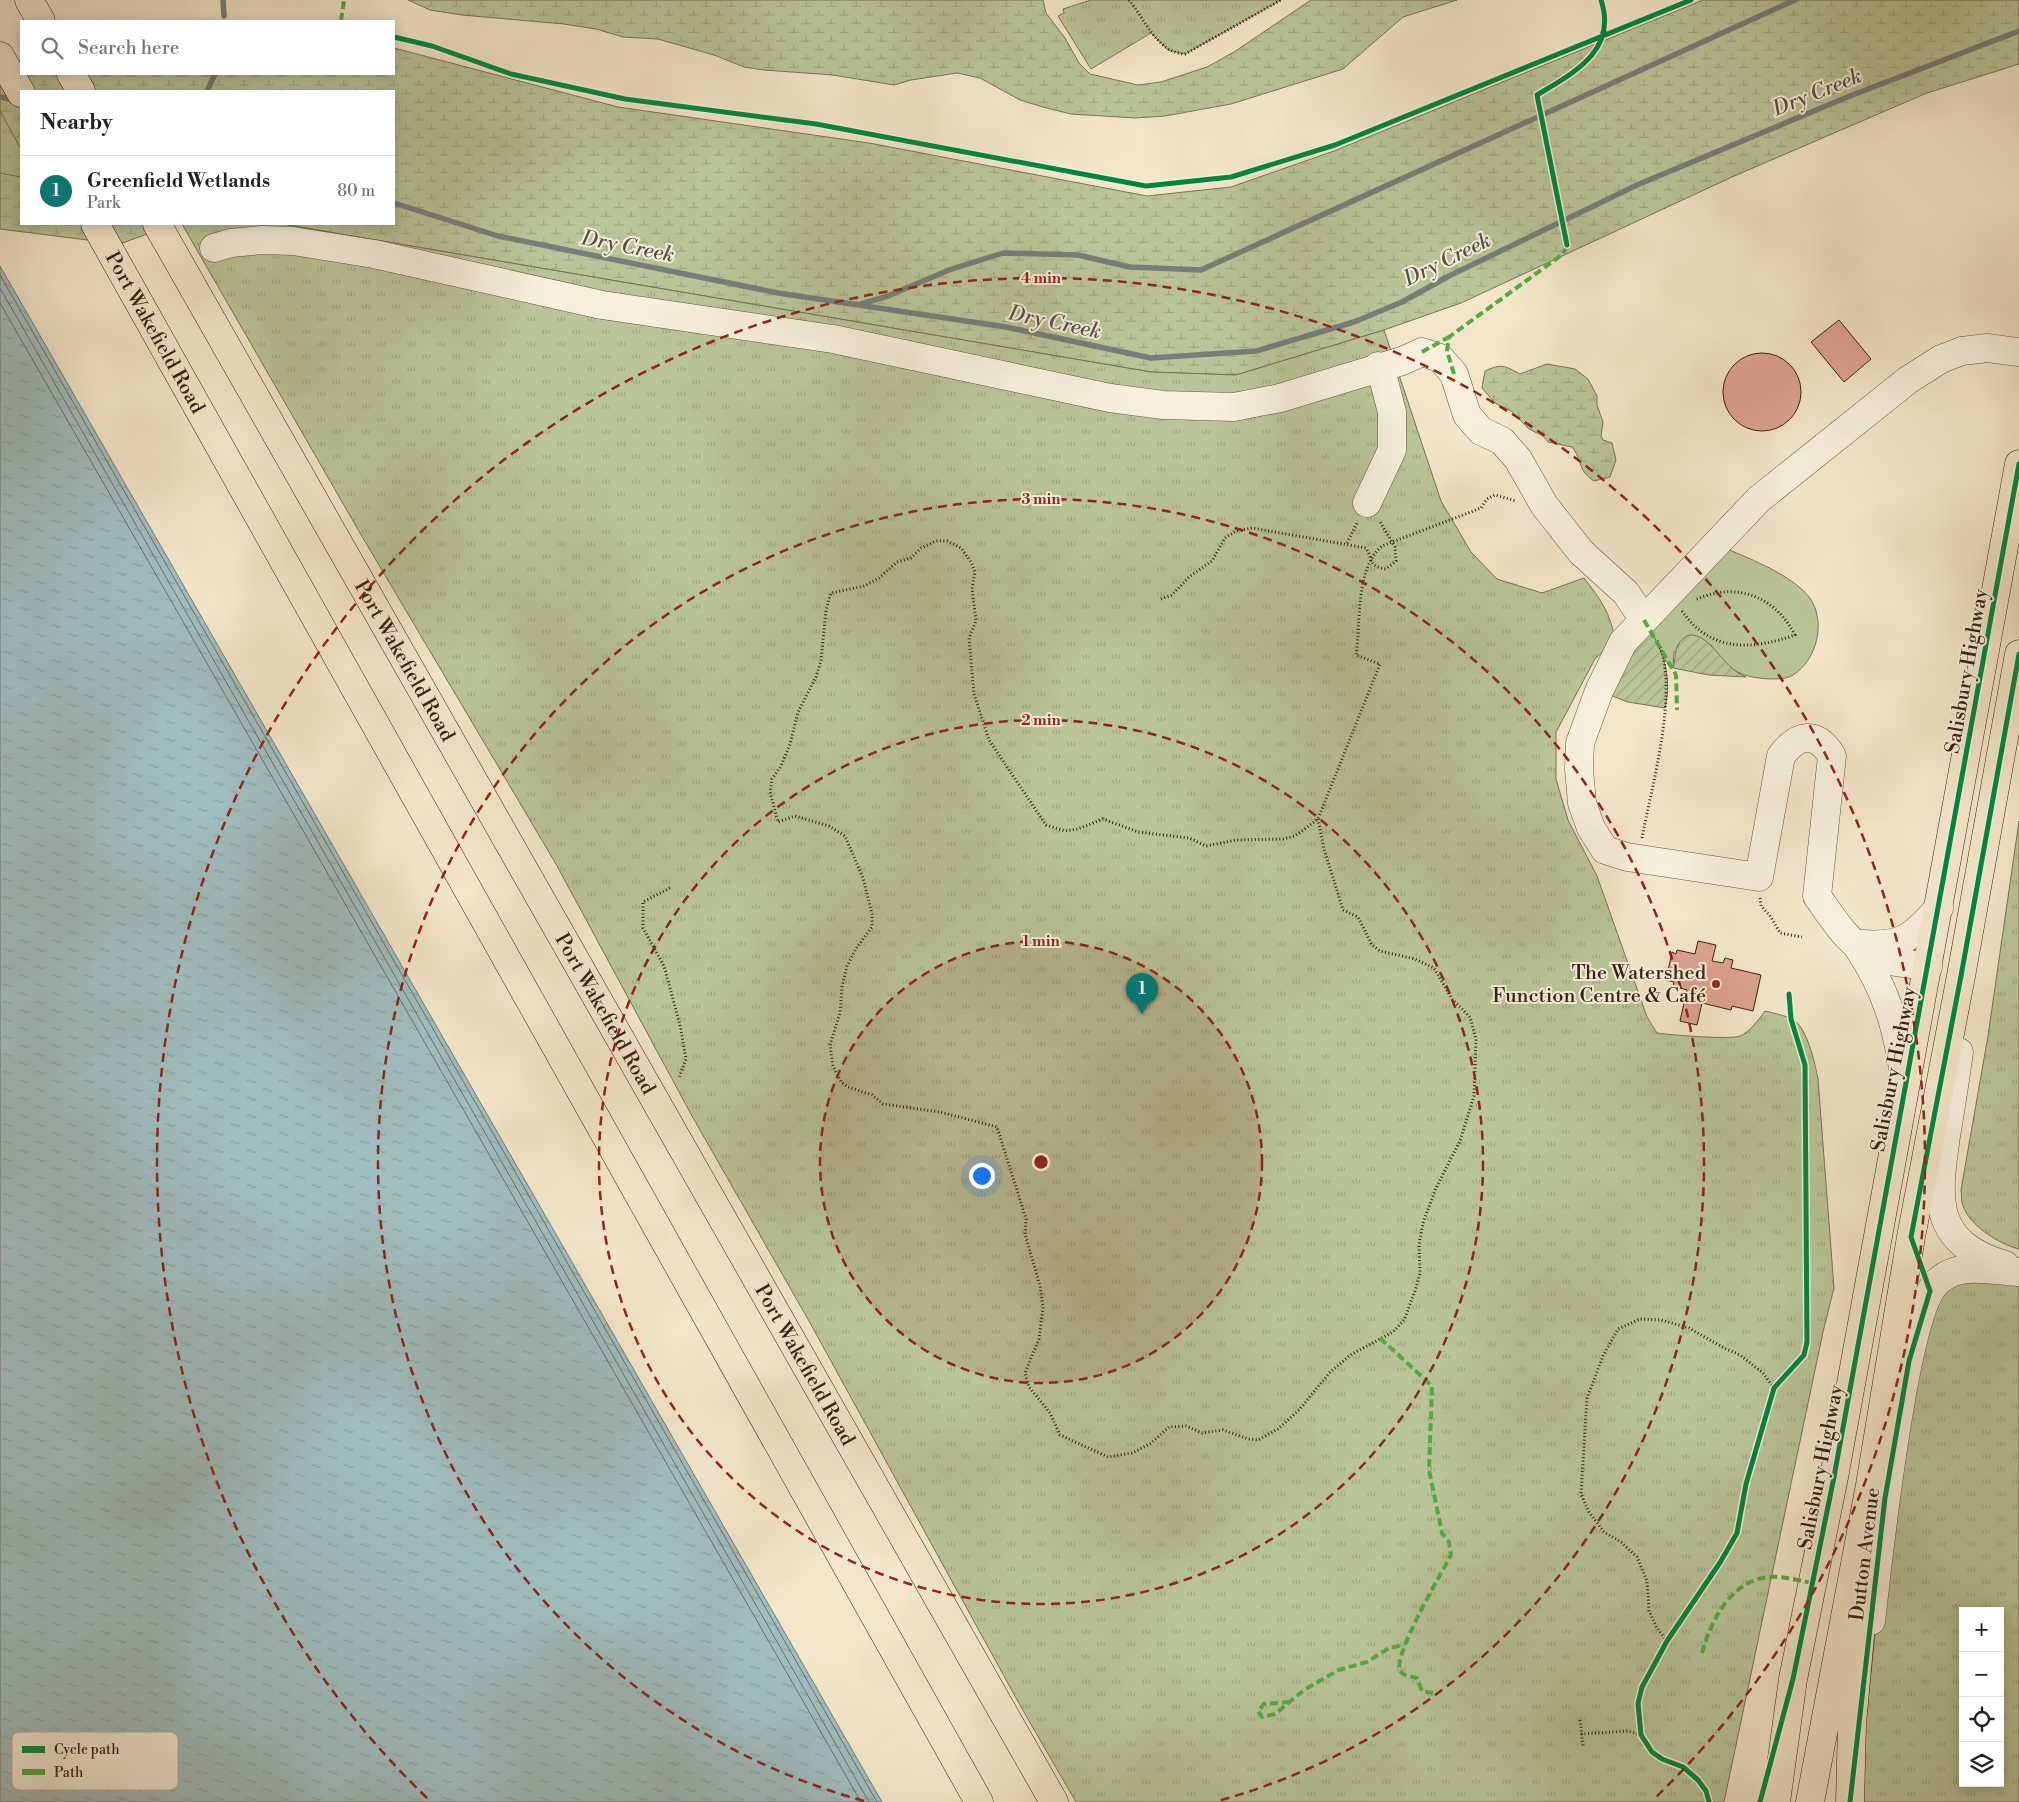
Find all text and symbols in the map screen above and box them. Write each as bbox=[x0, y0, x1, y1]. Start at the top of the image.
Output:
search box bbox=[20, 20, 395, 75]
icon: search bbox=[38, 34, 66, 62]
text: Search here bbox=[78, 36, 179, 60]
water label: Dry Creek bbox=[1768, 63, 1866, 123]
text: Nearby bbox=[40, 110, 113, 136]
text: Greenfield Wetlands bbox=[87, 169, 270, 193]
text: 1 bbox=[52, 181, 60, 201]
text: 80 m bbox=[337, 181, 375, 201]
text: Park bbox=[87, 193, 120, 213]
water label: Dry Creek bbox=[578, 225, 676, 269]
water label: Dry Creek bbox=[1399, 228, 1495, 293]
street label: Port Wakefield Road bbox=[99, 248, 210, 419]
text: 4 min bbox=[1021, 269, 1062, 288]
water label: Dry Creek bbox=[1005, 300, 1104, 345]
text: 3 min bbox=[1021, 490, 1061, 509]
street label: Port Wakefield Road bbox=[348, 576, 460, 747]
street label: Salisbury Highway bbox=[1941, 586, 1994, 756]
text: 2 min bbox=[1021, 711, 1061, 730]
street label: Port Wakefield Road bbox=[549, 929, 660, 1100]
text: 1 min bbox=[1022, 932, 1060, 951]
place label: The Watershed Function Centre & Café bbox=[1492, 961, 1707, 1009]
pin: 1 bbox=[1126, 973, 1158, 1014]
marker: The Watershed Function Centre & Café bbox=[1710, 978, 1722, 990]
street label: Salisbury Highway bbox=[1866, 985, 1923, 1154]
centre of rings bbox=[1032, 1153, 1050, 1171]
your location bbox=[969, 1163, 995, 1189]
street label: Port Wakefield Road bbox=[748, 1280, 860, 1451]
street label: Salisbury Highway bbox=[1793, 1383, 1850, 1552]
street label: Dutton Avenue bbox=[1845, 1486, 1886, 1622]
map controls bbox=[1959, 1607, 2004, 1787]
button: + bbox=[1959, 1607, 2004, 1652]
button: − bbox=[1959, 1652, 2004, 1697]
button: locate bbox=[1959, 1697, 2004, 1742]
legend bbox=[12, 1732, 178, 1790]
text: Cycle path bbox=[54, 1741, 120, 1759]
button: layers bbox=[1959, 1742, 2004, 1787]
text: Path bbox=[54, 1764, 84, 1782]

